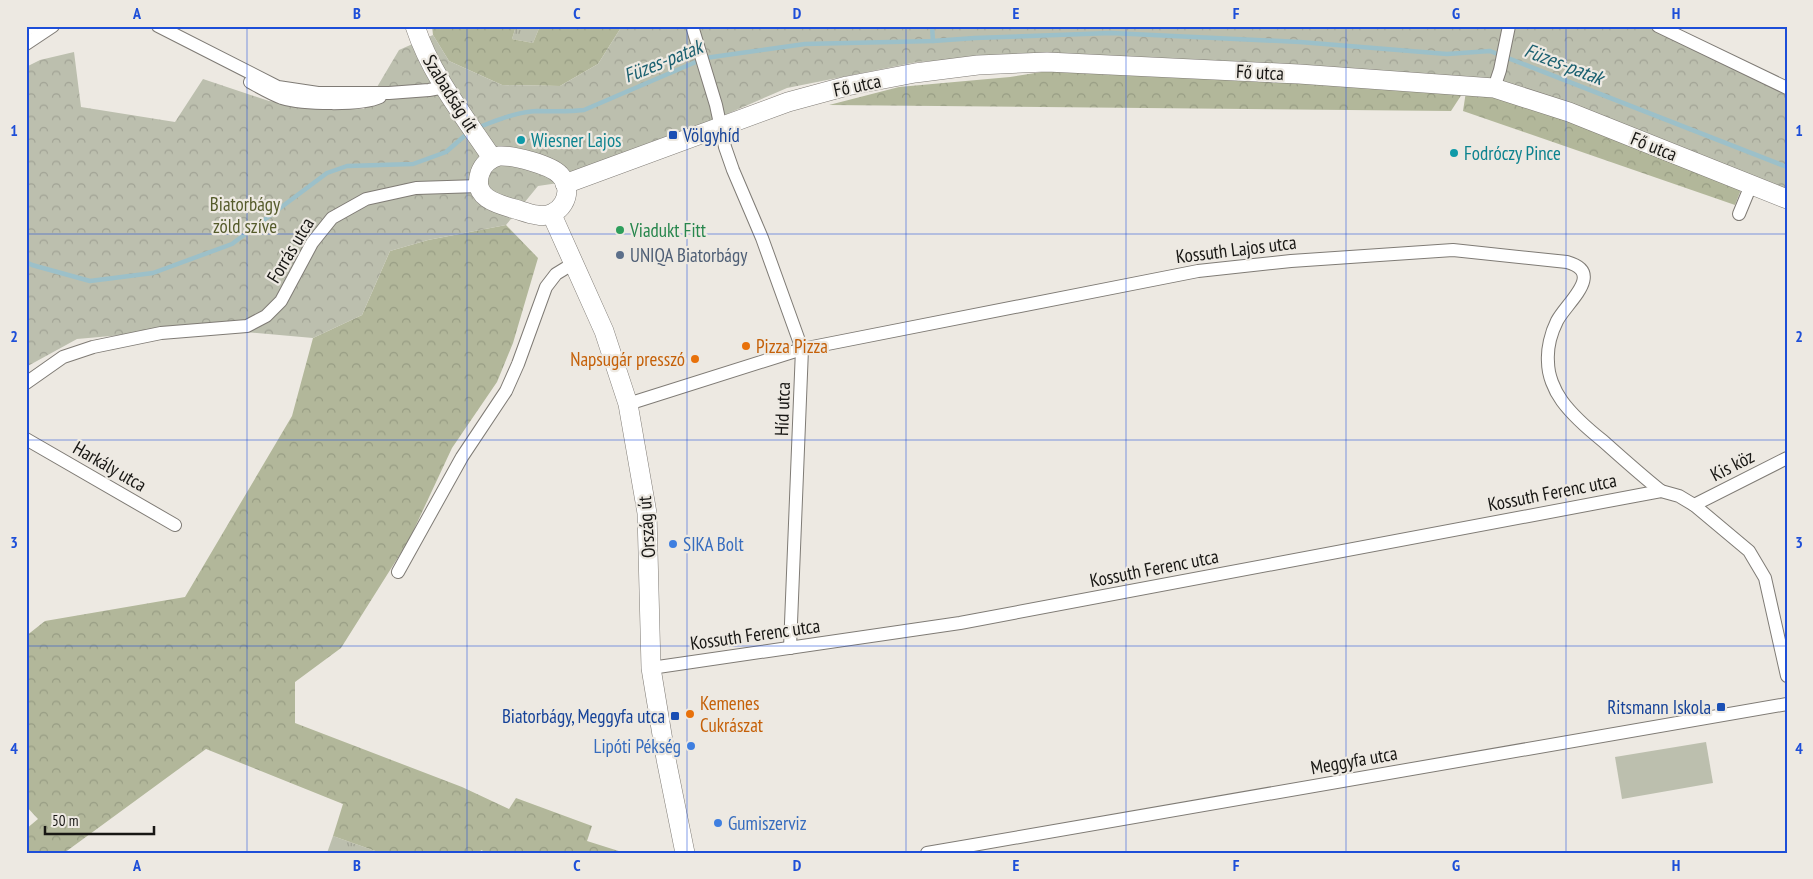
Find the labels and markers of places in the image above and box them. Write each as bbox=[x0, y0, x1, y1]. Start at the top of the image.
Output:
place label: Völgyhíd bbox=[682, 123, 740, 147]
place label: Wiesner Lajos bbox=[531, 128, 622, 152]
marker: Völgyhíd bbox=[667, 129, 679, 141]
marker: Wiesner Lajos bbox=[515, 134, 527, 146]
place label: Fodróczy Pince bbox=[1464, 141, 1561, 165]
marker: Fodróczy Pince bbox=[1448, 147, 1460, 159]
place label: Viadukt Fitt bbox=[629, 218, 707, 242]
marker: Viadukt Fitt bbox=[614, 224, 626, 236]
place label: UNIQA Biatorbágy bbox=[630, 243, 748, 267]
marker: UNIQA Biatorbágy bbox=[614, 249, 626, 261]
place label: Pizza Pizza bbox=[756, 334, 828, 358]
marker: Pizza Pizza bbox=[740, 340, 752, 352]
place label: Napsugár presszó bbox=[570, 347, 685, 371]
marker: Napsugár presszó bbox=[689, 353, 701, 365]
place label: SIKA Bolt bbox=[683, 532, 744, 556]
marker: SIKA Bolt bbox=[667, 538, 679, 550]
place label: Kemenes Cukrászat bbox=[700, 691, 764, 737]
place label: Ritsmann Iskola bbox=[1607, 695, 1711, 719]
marker: Ritsmann Iskola bbox=[1715, 701, 1727, 713]
place label: Biatorbágy, Meggyfa utca bbox=[502, 704, 665, 728]
marker: Kemenes Cukrászat bbox=[684, 708, 696, 720]
marker: Biatorbágy, Meggyfa utca bbox=[669, 710, 681, 722]
place label: Lipóti Pékség bbox=[594, 734, 681, 758]
marker: Lipóti Pékség bbox=[685, 740, 697, 752]
place label: Gumiszerviz bbox=[728, 811, 807, 835]
marker: Gumiszerviz bbox=[712, 817, 724, 829]

